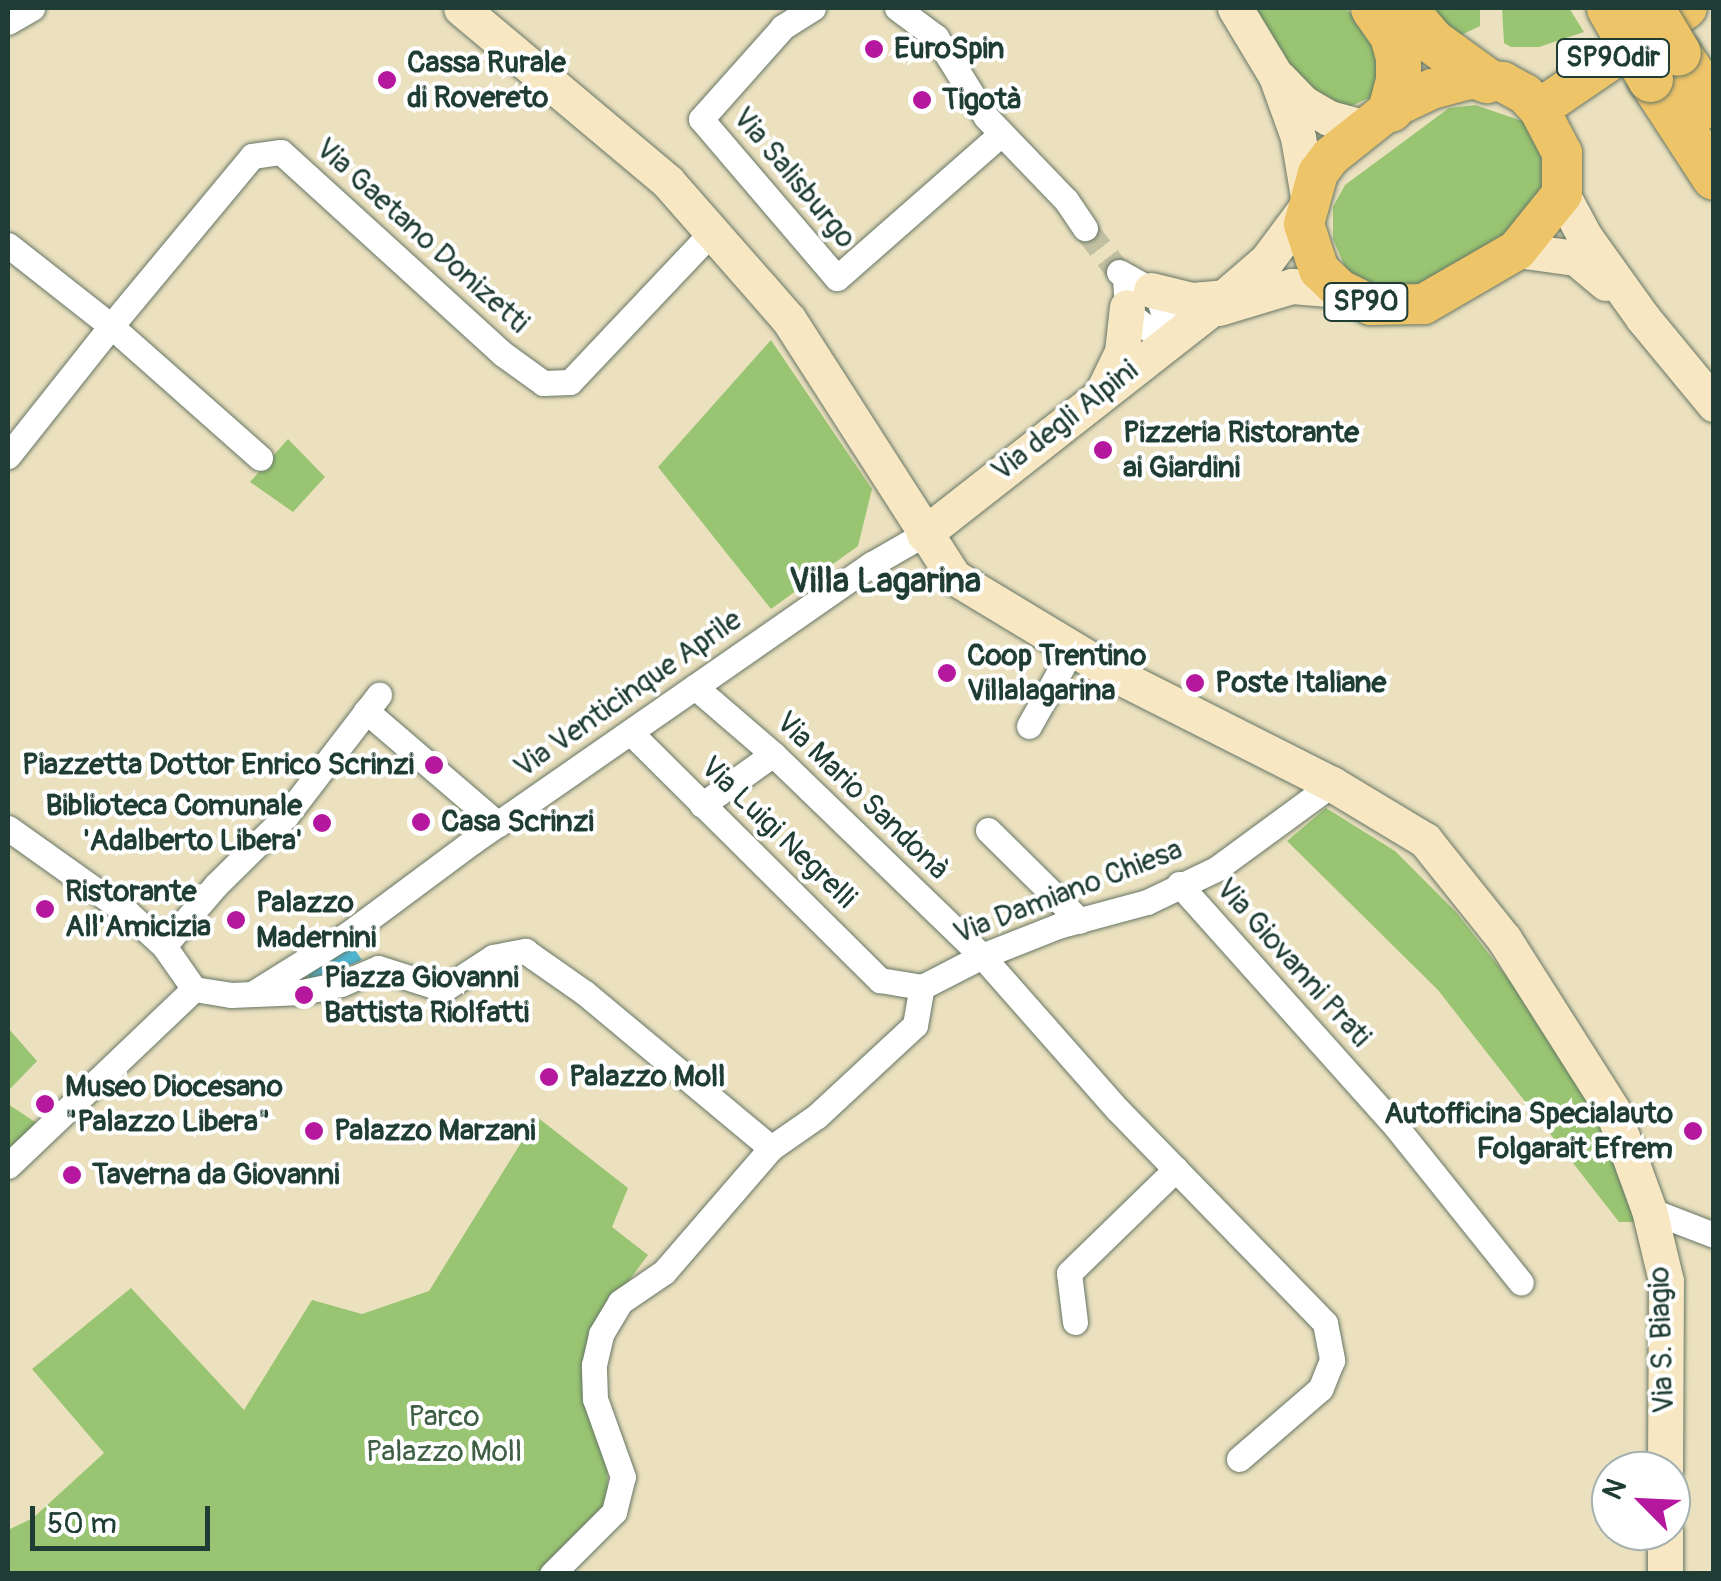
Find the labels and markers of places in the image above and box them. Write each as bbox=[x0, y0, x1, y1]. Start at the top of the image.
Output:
place label: EuroSpin bbox=[894, 31, 1005, 67]
marker: EuroSpin bbox=[863, 38, 885, 60]
place label: Cassa Rurale di Rovereto bbox=[407, 45, 566, 116]
marker: Cassa Rurale di Rovereto bbox=[376, 69, 398, 91]
place label: Tigotà bbox=[942, 82, 1021, 118]
marker: Tigotà bbox=[911, 89, 933, 111]
place label: Pizzeria Ristorante ai Giardini bbox=[1123, 415, 1359, 486]
marker: Pizzeria Ristorante ai Giardini bbox=[1092, 439, 1114, 461]
place label: Coop Trentino Villalagarina bbox=[967, 638, 1146, 708]
marker: Coop Trentino Villalagarina bbox=[936, 662, 958, 684]
place label: Poste Italiane bbox=[1215, 665, 1386, 701]
marker: Poste Italiane bbox=[1184, 672, 1206, 694]
place label: Piazzetta Dottor Enrico Scrinzi bbox=[22, 747, 414, 783]
marker: Piazzetta Dottor Enrico Scrinzi bbox=[423, 754, 445, 776]
place label: Biblioteca Comunale 'Adalberto Libera' bbox=[45, 788, 302, 858]
place label: Casa Scrinzi bbox=[441, 804, 594, 840]
marker: Casa Scrinzi bbox=[410, 811, 432, 833]
marker: Biblioteca Comunale 'Adalberto Libera' bbox=[311, 812, 333, 834]
place label: Ristorante All'Amicizia bbox=[65, 874, 211, 944]
place label: Palazzo Madernini bbox=[256, 885, 376, 956]
marker: Ristorante All'Amicizia bbox=[34, 898, 56, 920]
marker: Palazzo Madernini bbox=[225, 909, 247, 931]
place label: Piazza Giovanni Battista Riolfatti bbox=[324, 960, 529, 1030]
marker: Piazza Giovanni Battista Riolfatti bbox=[293, 984, 315, 1006]
place label: Palazzo Moll bbox=[569, 1059, 725, 1095]
marker: Palazzo Moll bbox=[538, 1066, 560, 1088]
place label: Museo Diocesano "Palazzo Libera" bbox=[65, 1069, 283, 1140]
marker: Museo Diocesano "Palazzo Libera" bbox=[34, 1093, 56, 1115]
place label: Autofficina Specialauto Folgarait Efrem bbox=[1384, 1096, 1673, 1166]
place label: Palazzo Marzani bbox=[334, 1113, 536, 1149]
marker: Palazzo Marzani bbox=[303, 1120, 325, 1142]
marker: Autofficina Specialauto Folgarait Efrem bbox=[1682, 1120, 1704, 1142]
place label: Taverna da Giovanni bbox=[92, 1157, 340, 1193]
marker: Taverna da Giovanni bbox=[61, 1164, 83, 1186]

